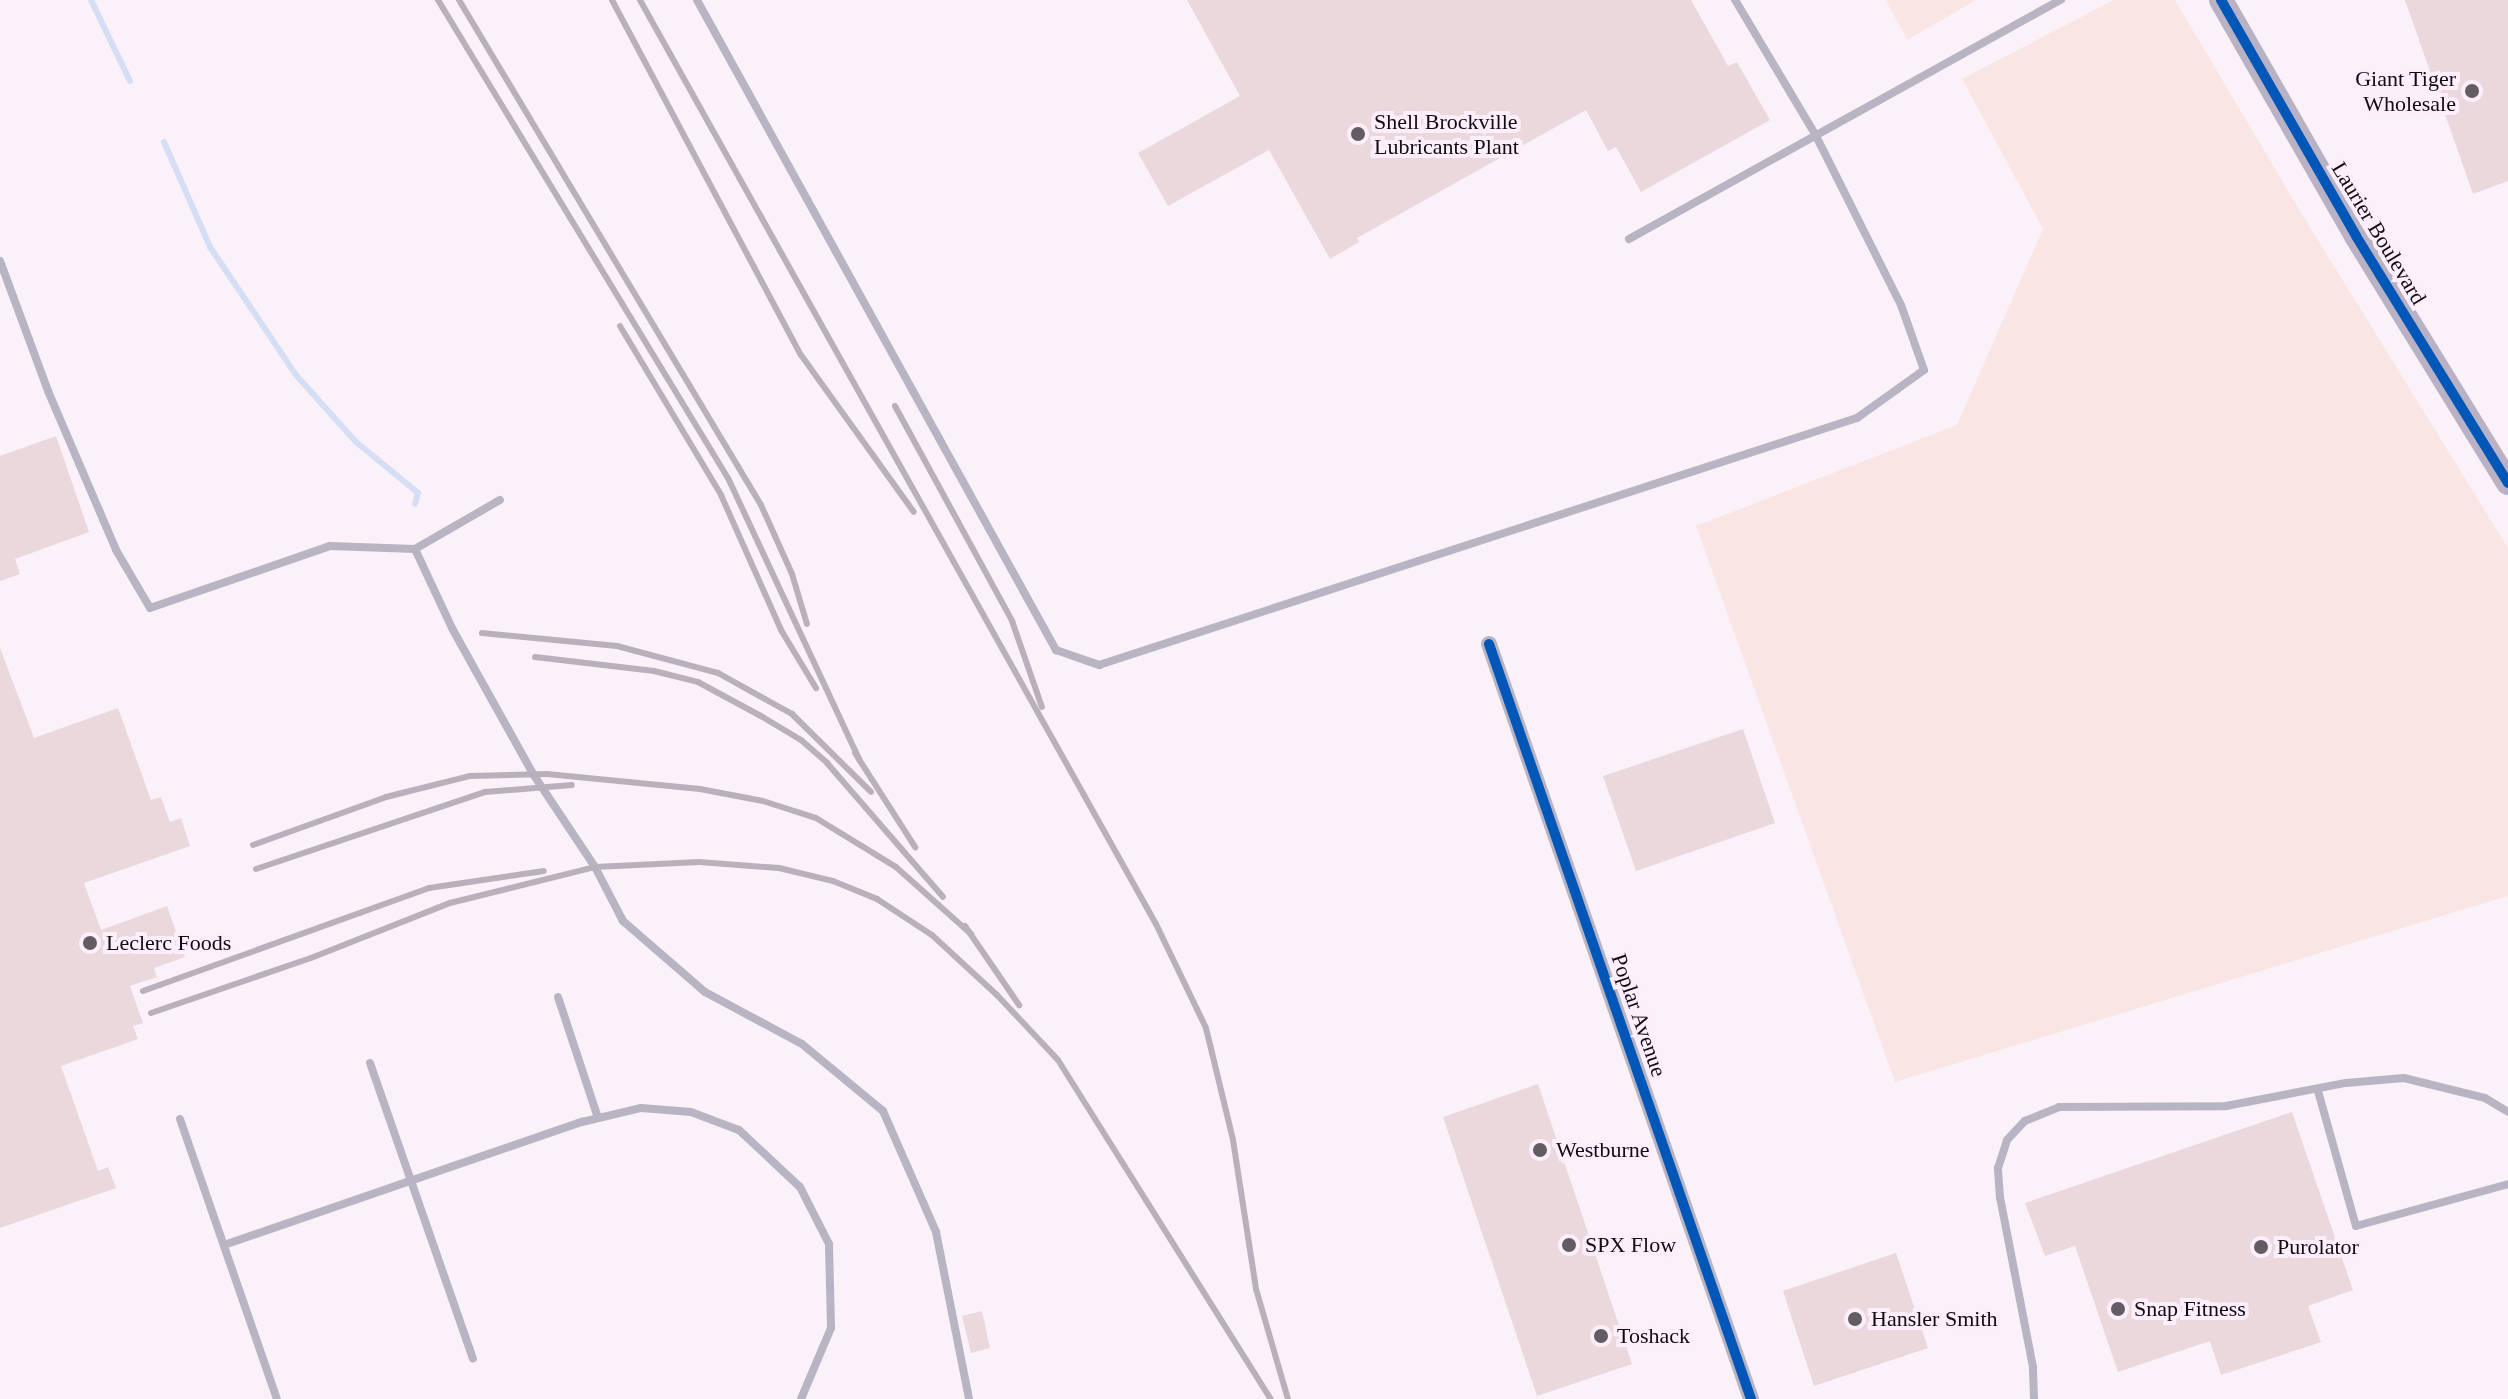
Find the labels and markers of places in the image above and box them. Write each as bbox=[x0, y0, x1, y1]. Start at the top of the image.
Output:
place label: Giant Tiger Wholesale bbox=[2355, 65, 2456, 116]
marker: Giant Tiger Wholesale bbox=[2463, 82, 2481, 100]
place label: Shell Brockville Lubricants Plant bbox=[1374, 108, 1519, 160]
marker: Shell Brockville Lubricants Plant bbox=[1349, 125, 1367, 143]
place label: Leclerc Foods bbox=[106, 930, 231, 956]
marker: Leclerc Foods bbox=[81, 934, 99, 952]
place label: Westburne bbox=[1556, 1137, 1650, 1163]
marker: Westburne bbox=[1531, 1141, 1549, 1159]
place label: SPX Flow bbox=[1585, 1232, 1676, 1258]
place label: Purolator bbox=[2277, 1234, 2359, 1260]
marker: SPX Flow bbox=[1560, 1236, 1578, 1254]
marker: Purolator bbox=[2252, 1238, 2270, 1256]
place label: Snap Fitness bbox=[2134, 1296, 2246, 1322]
marker: Snap Fitness bbox=[2109, 1300, 2127, 1318]
place label: Hansler Smith bbox=[1871, 1306, 1997, 1332]
marker: Hansler Smith bbox=[1846, 1310, 1864, 1328]
place label: Toshack bbox=[1617, 1323, 1690, 1349]
marker: Toshack bbox=[1592, 1327, 1610, 1345]

